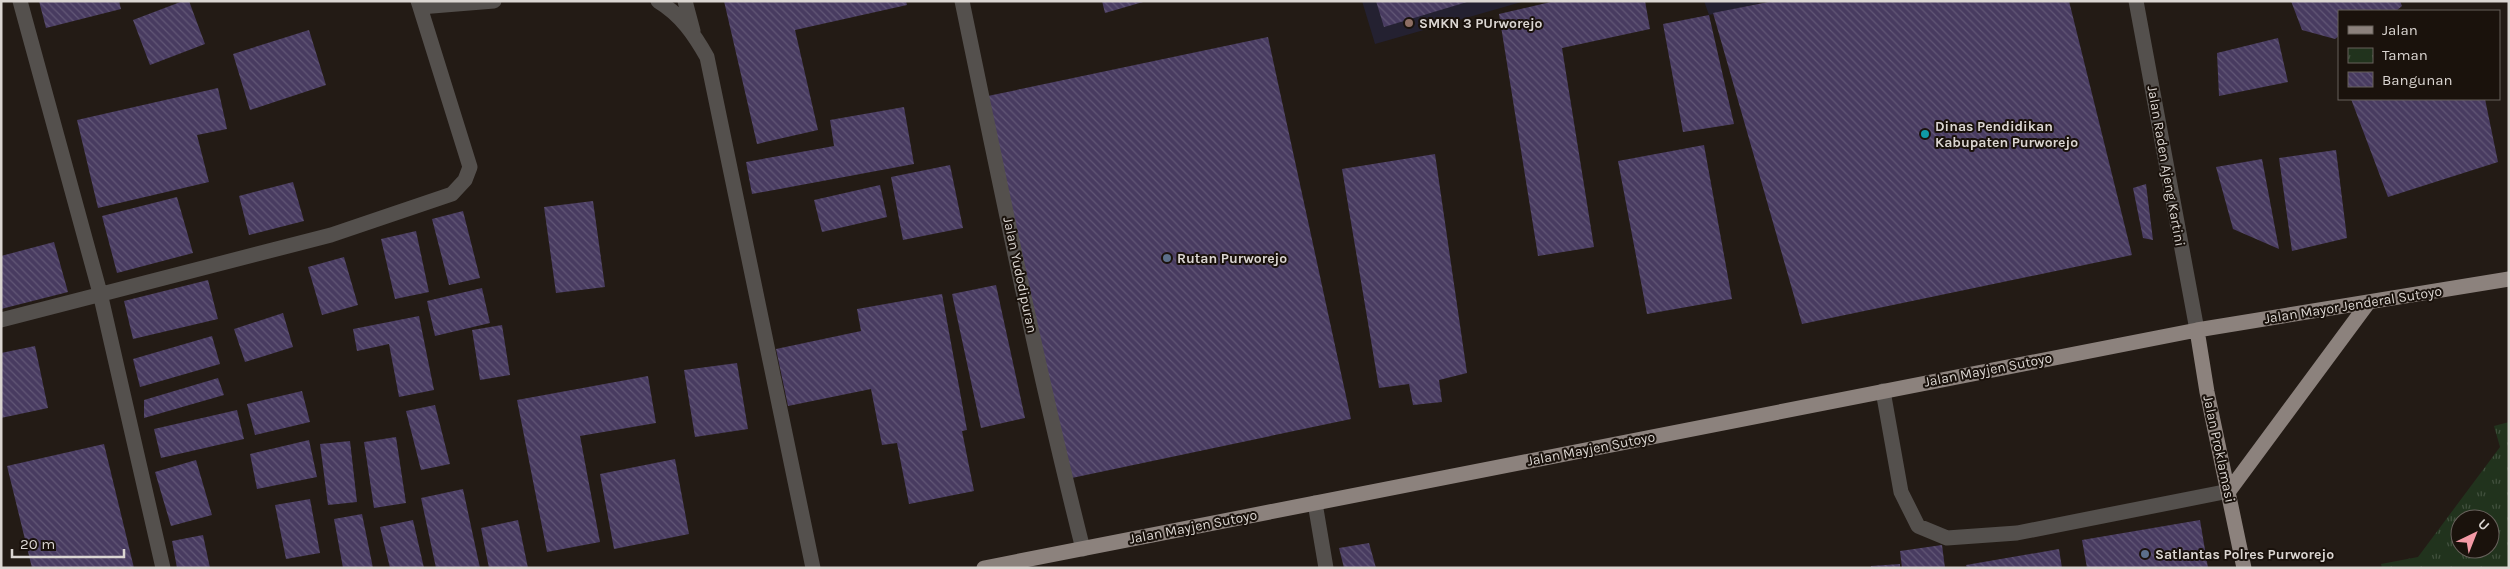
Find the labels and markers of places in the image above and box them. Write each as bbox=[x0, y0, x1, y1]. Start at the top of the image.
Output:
place label: SMKN 3 PUrworejo bbox=[1419, 15, 1543, 32]
marker: SMKN 3 PUrworejo bbox=[1403, 17, 1415, 29]
place label: Dinas Pendidikan Kabupaten Purworejo bbox=[1935, 118, 2078, 151]
marker: Dinas Pendidikan Kabupaten Purworejo bbox=[1919, 128, 1931, 140]
place label: Rutan Purworejo bbox=[1177, 250, 1287, 267]
marker: Rutan Purworejo bbox=[1161, 252, 1173, 264]
place label: Satlantas Polres Purworejo bbox=[2155, 546, 2334, 563]
marker: Satlantas Polres Purworejo bbox=[2139, 548, 2151, 560]

